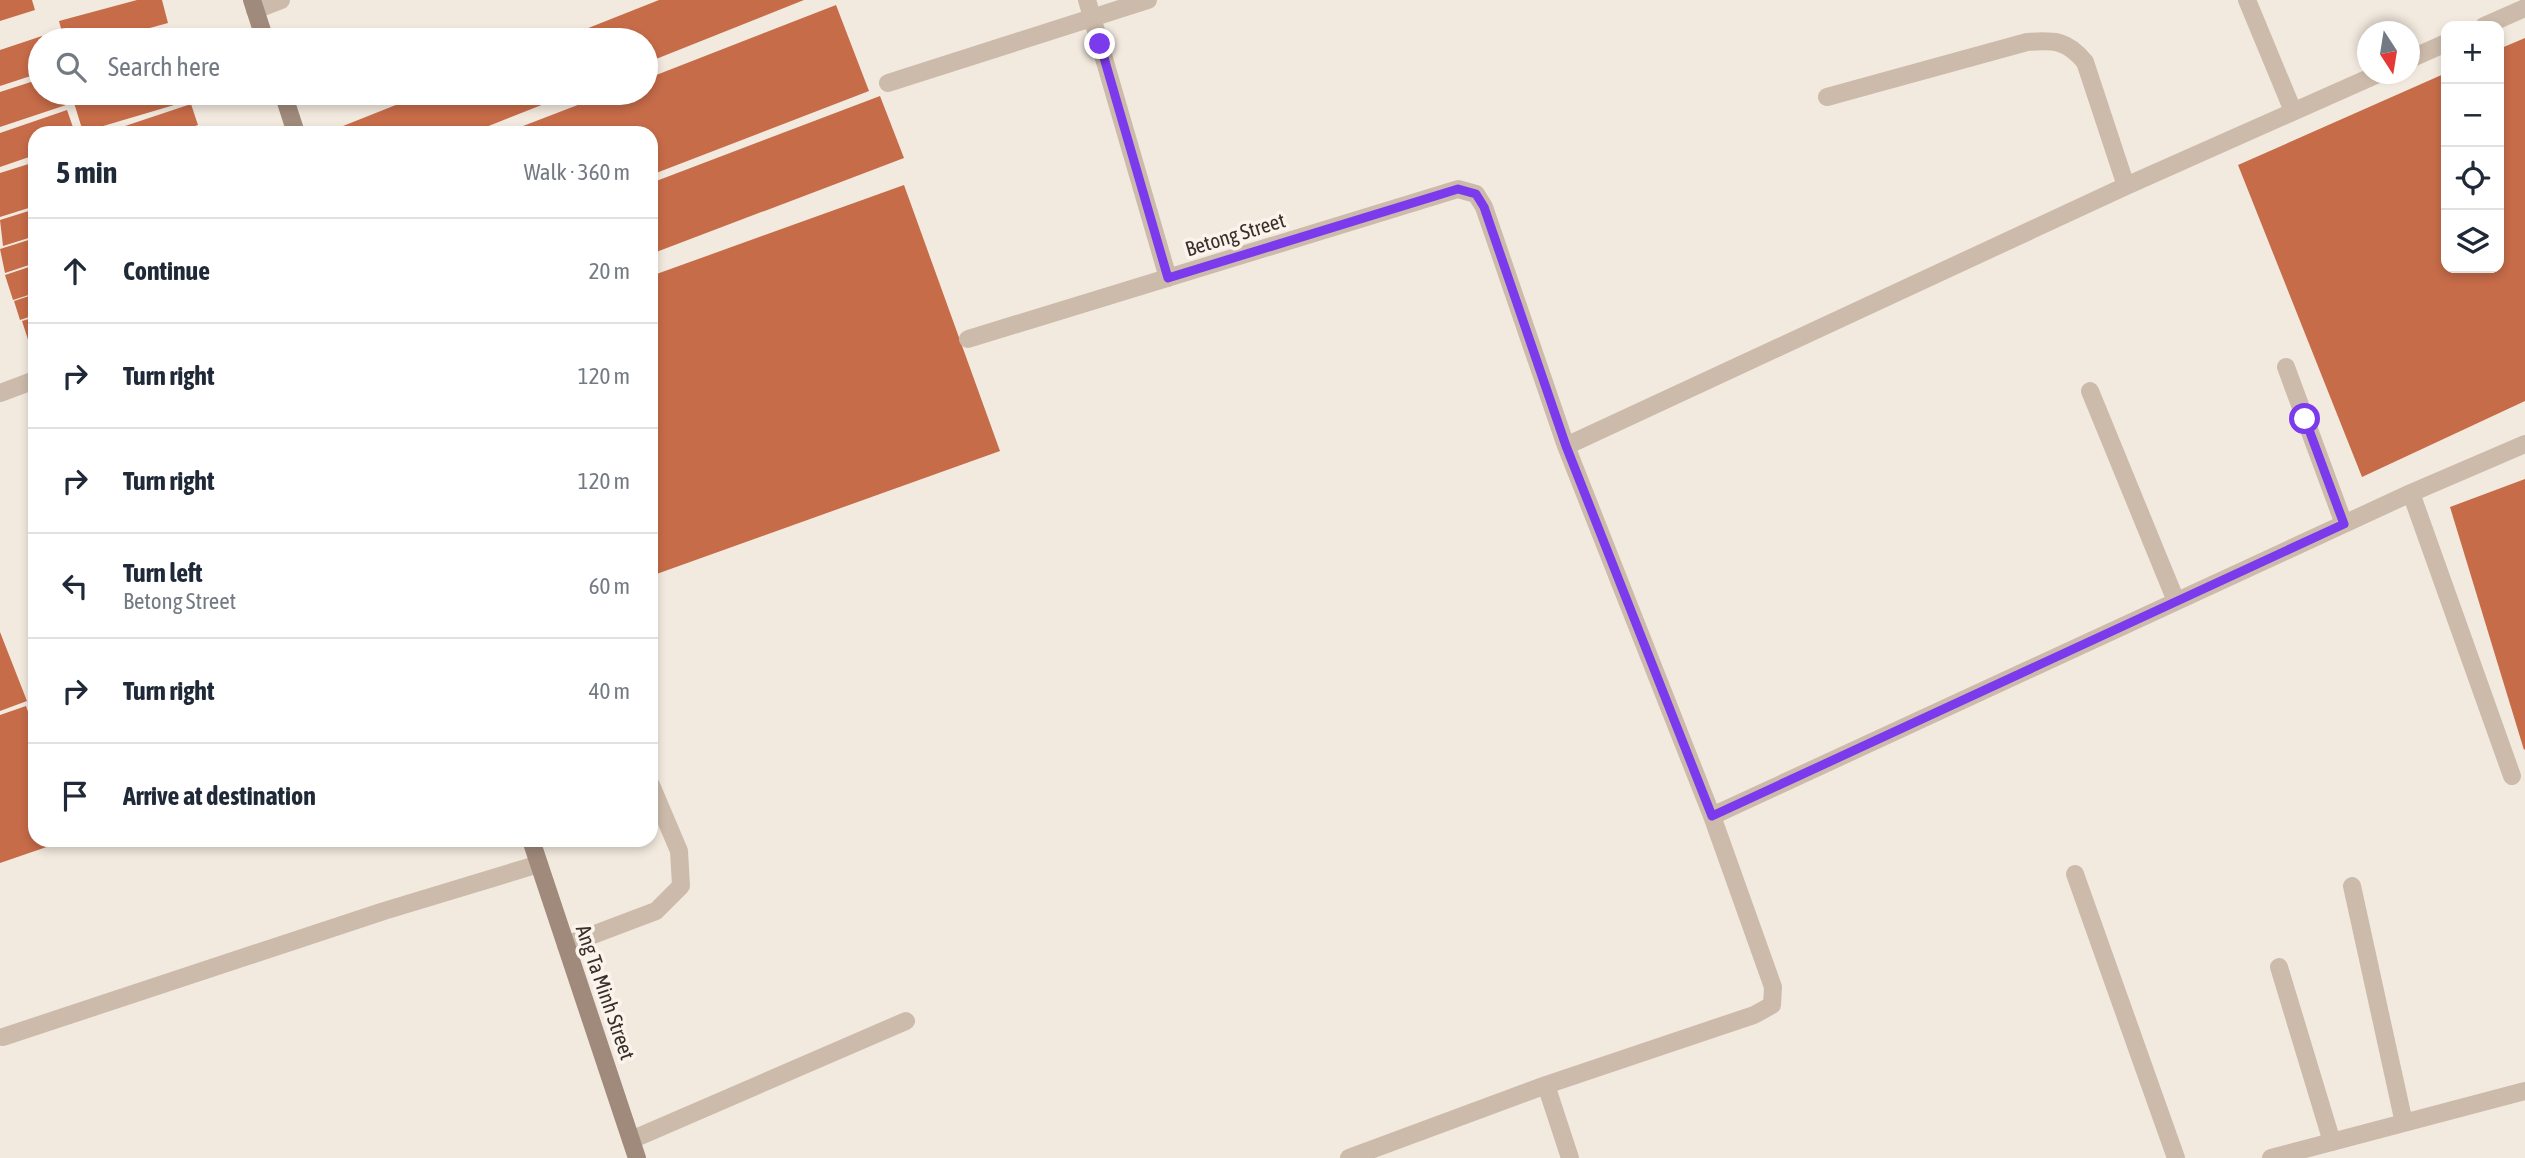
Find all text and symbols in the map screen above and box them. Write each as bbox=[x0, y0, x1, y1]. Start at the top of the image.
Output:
north arrow bbox=[2357, 21, 2420, 84]
map controls bbox=[2441, 21, 2504, 273]
button: + bbox=[2441, 21, 2504, 84]
search box bbox=[28, 28, 658, 105]
route end bbox=[1084, 28, 1115, 59]
icon: search bbox=[52, 48, 90, 86]
text: Search here bbox=[108, 52, 220, 82]
button: − bbox=[2441, 84, 2504, 147]
button: locate bbox=[2441, 147, 2504, 210]
text: 5 min bbox=[56, 155, 117, 189]
text: Walk · 360 m bbox=[524, 159, 630, 185]
street label: Betong Street bbox=[1182, 207, 1288, 261]
button: layers bbox=[2441, 210, 2504, 273]
icon: ahead bbox=[56, 252, 94, 290]
text: Continue bbox=[123, 256, 210, 286]
text: 20 m bbox=[589, 258, 630, 284]
icon: right bbox=[56, 357, 94, 395]
text: Turn right bbox=[123, 361, 214, 391]
text: 120 m bbox=[578, 363, 630, 389]
route start bbox=[2289, 403, 2320, 434]
icon: right bbox=[56, 462, 94, 500]
text: Turn right bbox=[123, 466, 214, 496]
text: 120 m bbox=[578, 468, 630, 494]
text: Turn left bbox=[123, 558, 203, 588]
icon: left bbox=[56, 567, 94, 605]
text: 60 m bbox=[589, 573, 630, 599]
text: Betong Street bbox=[123, 588, 236, 614]
icon: right bbox=[56, 672, 94, 710]
text: Turn right bbox=[123, 676, 214, 706]
text: 40 m bbox=[589, 678, 630, 704]
icon: arrive bbox=[56, 777, 94, 815]
text: Arrive at destination bbox=[123, 781, 316, 811]
street label: Ang Ta Minh Street bbox=[572, 921, 640, 1063]

